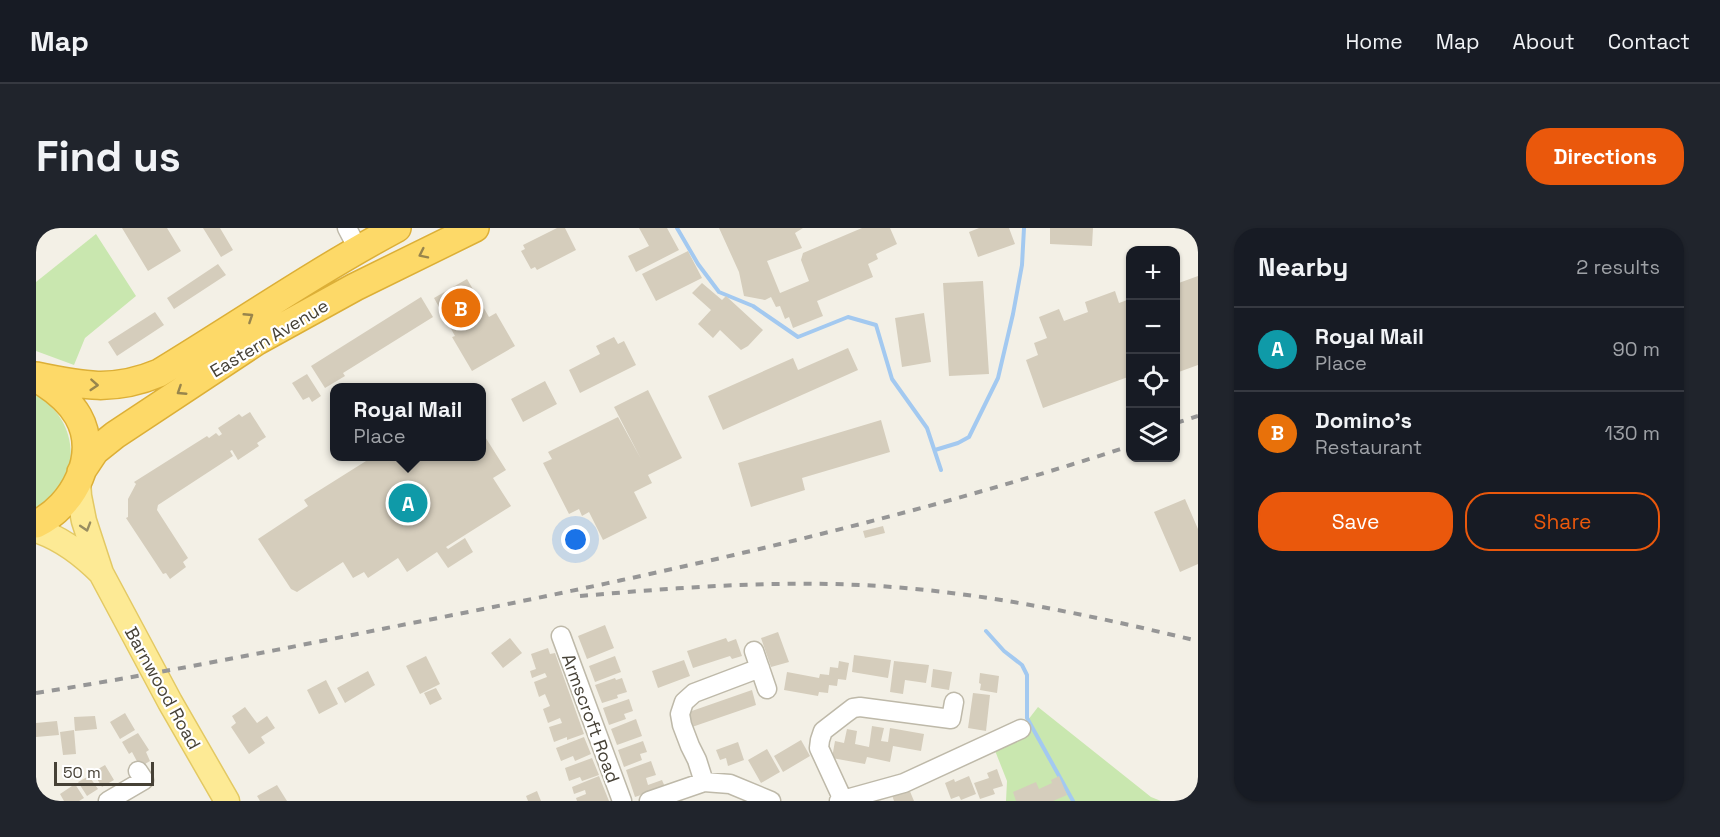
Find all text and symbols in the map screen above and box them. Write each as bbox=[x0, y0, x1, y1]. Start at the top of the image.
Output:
text: Map bbox=[30, 23, 89, 59]
text: Home bbox=[1345, 28, 1403, 55]
text: Map bbox=[1436, 28, 1480, 55]
text: About bbox=[1513, 28, 1575, 55]
text: Contact bbox=[1608, 28, 1690, 55]
button: Directions bbox=[1526, 128, 1684, 185]
text: Find us bbox=[36, 130, 181, 183]
map controls bbox=[1126, 246, 1180, 462]
button: + bbox=[1126, 246, 1180, 300]
one-way arrow bbox=[418, 247, 429, 258]
text: Nearby bbox=[1258, 250, 1348, 284]
text: 2 results bbox=[1576, 254, 1660, 280]
pin: B bbox=[442, 286, 480, 331]
street label: Eastern Avenue bbox=[206, 294, 332, 382]
button: − bbox=[1126, 300, 1180, 354]
one-way arrow bbox=[243, 312, 253, 324]
text: Royal Mail bbox=[1315, 322, 1424, 350]
text: A bbox=[1271, 336, 1284, 362]
text: 90 m bbox=[1613, 336, 1660, 362]
text: Place bbox=[1315, 350, 1367, 376]
button: locate bbox=[1126, 354, 1180, 408]
one-way arrow bbox=[89, 378, 98, 391]
popup bbox=[330, 383, 486, 461]
one-way arrow bbox=[177, 384, 188, 395]
text: Royal Mail bbox=[354, 395, 462, 423]
text: Domino's bbox=[1315, 406, 1412, 434]
button: layers bbox=[1126, 408, 1180, 462]
text: B bbox=[1271, 420, 1284, 446]
text: 130 m bbox=[1604, 420, 1660, 446]
text: Place bbox=[354, 423, 406, 449]
text: Restaurant bbox=[1315, 434, 1422, 460]
pin: A bbox=[388, 480, 428, 526]
button: Save bbox=[1258, 492, 1453, 551]
button: Share bbox=[1465, 492, 1660, 551]
one-way arrow bbox=[79, 521, 91, 532]
your location bbox=[561, 525, 590, 554]
street label: Barnwood Road bbox=[120, 623, 206, 753]
street label: Armscroft Road bbox=[557, 650, 625, 786]
scale bar bbox=[54, 759, 154, 786]
text: 50 m bbox=[63, 762, 101, 783]

